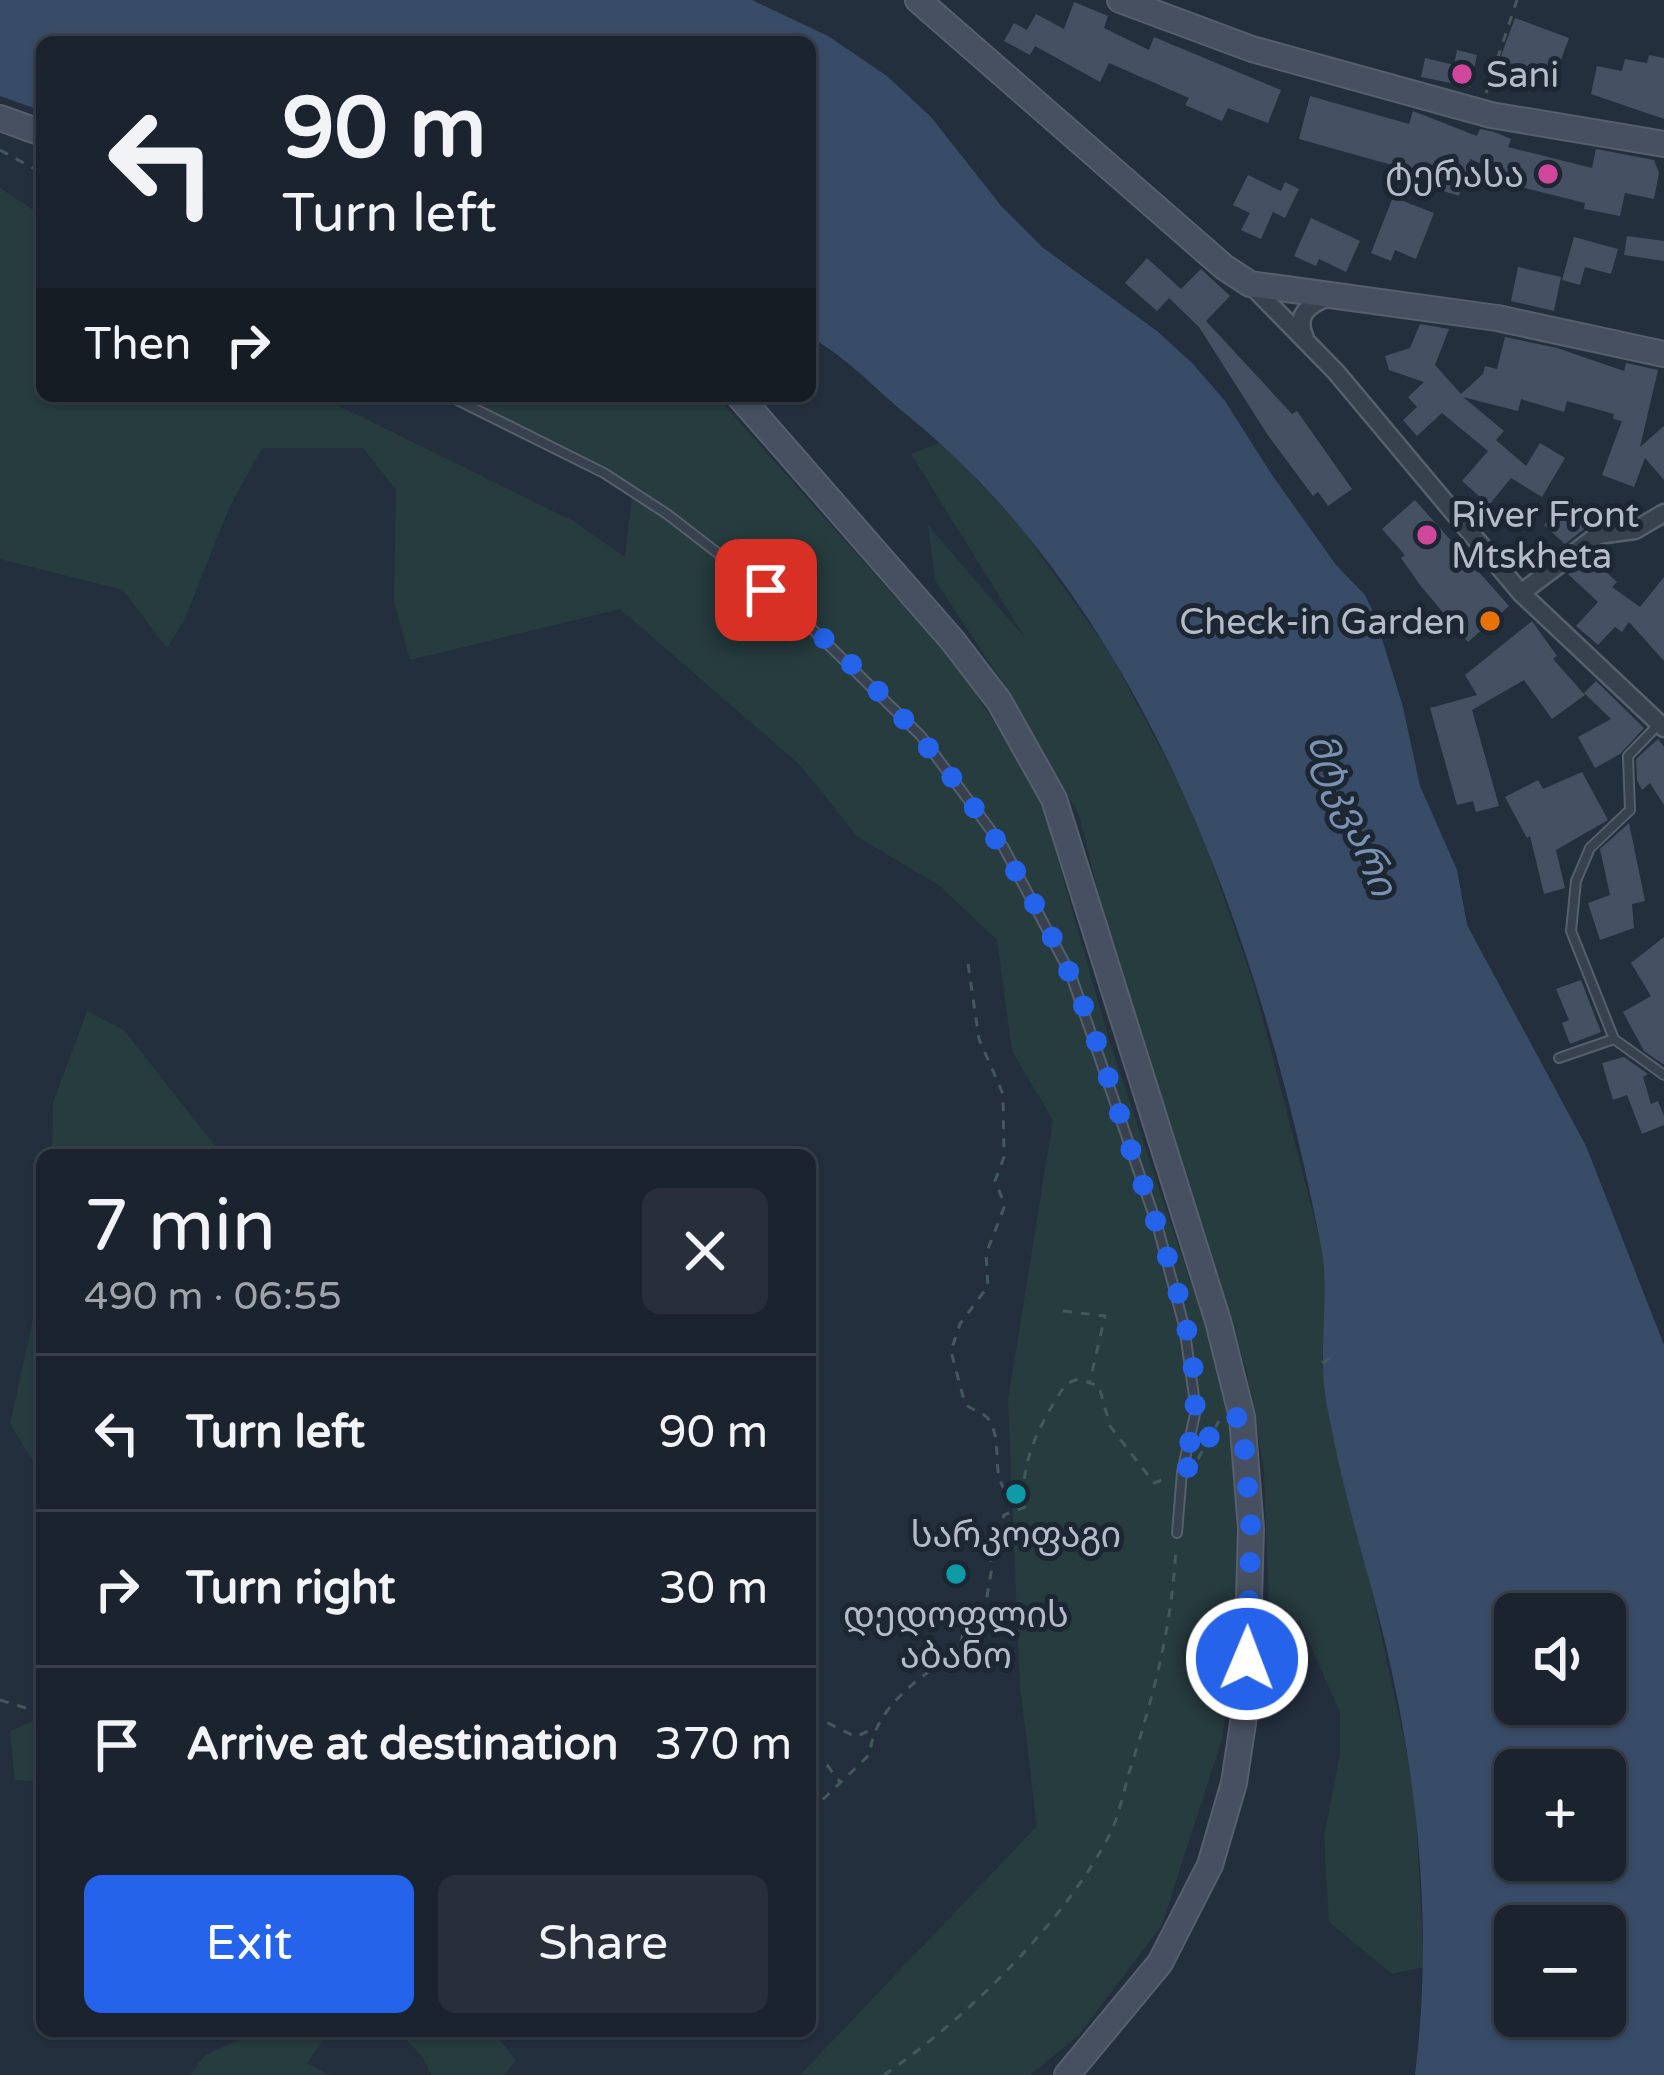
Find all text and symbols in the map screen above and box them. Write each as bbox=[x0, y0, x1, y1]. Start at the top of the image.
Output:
place label: Sani bbox=[1486, 54, 1559, 97]
marker: Sani bbox=[1449, 61, 1475, 87]
text: 90 m bbox=[282, 79, 486, 180]
icon: left bbox=[84, 84, 240, 240]
place label: ტერასა bbox=[1385, 154, 1524, 197]
marker: ტერასა bbox=[1535, 161, 1561, 187]
text: Turn left bbox=[282, 181, 497, 246]
icon: right bbox=[215, 312, 281, 378]
text: Then bbox=[84, 318, 191, 372]
place label: River Front Mtskheta bbox=[1451, 494, 1639, 578]
marker: River Front Mtskheta bbox=[1414, 522, 1440, 548]
pin bbox=[715, 539, 817, 641]
icon: arrive bbox=[733, 557, 799, 623]
place label: Check-in Garden bbox=[1179, 601, 1466, 644]
marker: Check-in Garden bbox=[1477, 608, 1503, 634]
water label: მტკვარი bbox=[1296, 726, 1408, 905]
text: 7 min bbox=[84, 1184, 276, 1271]
button: close bbox=[642, 1188, 768, 1314]
text: 490 m · 06:55 bbox=[84, 1273, 342, 1320]
icon: left bbox=[84, 1400, 150, 1466]
text: Turn left bbox=[186, 1406, 365, 1460]
text: 90 m bbox=[658, 1406, 768, 1460]
marker: სარკოფაგი bbox=[1003, 1481, 1029, 1507]
place label: სარკოფაგი bbox=[911, 1514, 1121, 1557]
icon: right bbox=[84, 1556, 150, 1622]
marker: დედოფლის აბანო bbox=[943, 1561, 969, 1587]
text: Turn right bbox=[186, 1562, 395, 1616]
text: 30 m bbox=[658, 1562, 768, 1616]
map controls bbox=[1494, 1593, 1626, 2037]
button: sound bbox=[1494, 1593, 1626, 1725]
place label: დედოფლის აბანო bbox=[843, 1594, 1069, 1678]
position arrow bbox=[1184, 1596, 1310, 1722]
icon: arrive bbox=[84, 1712, 150, 1778]
text: Arrive at destination bbox=[186, 1718, 618, 1772]
text: 370 m bbox=[654, 1718, 792, 1772]
button: + bbox=[1494, 1749, 1626, 1881]
button: Exit bbox=[84, 1875, 414, 2013]
button: Share bbox=[438, 1875, 768, 2013]
button: − bbox=[1494, 1905, 1626, 2037]

